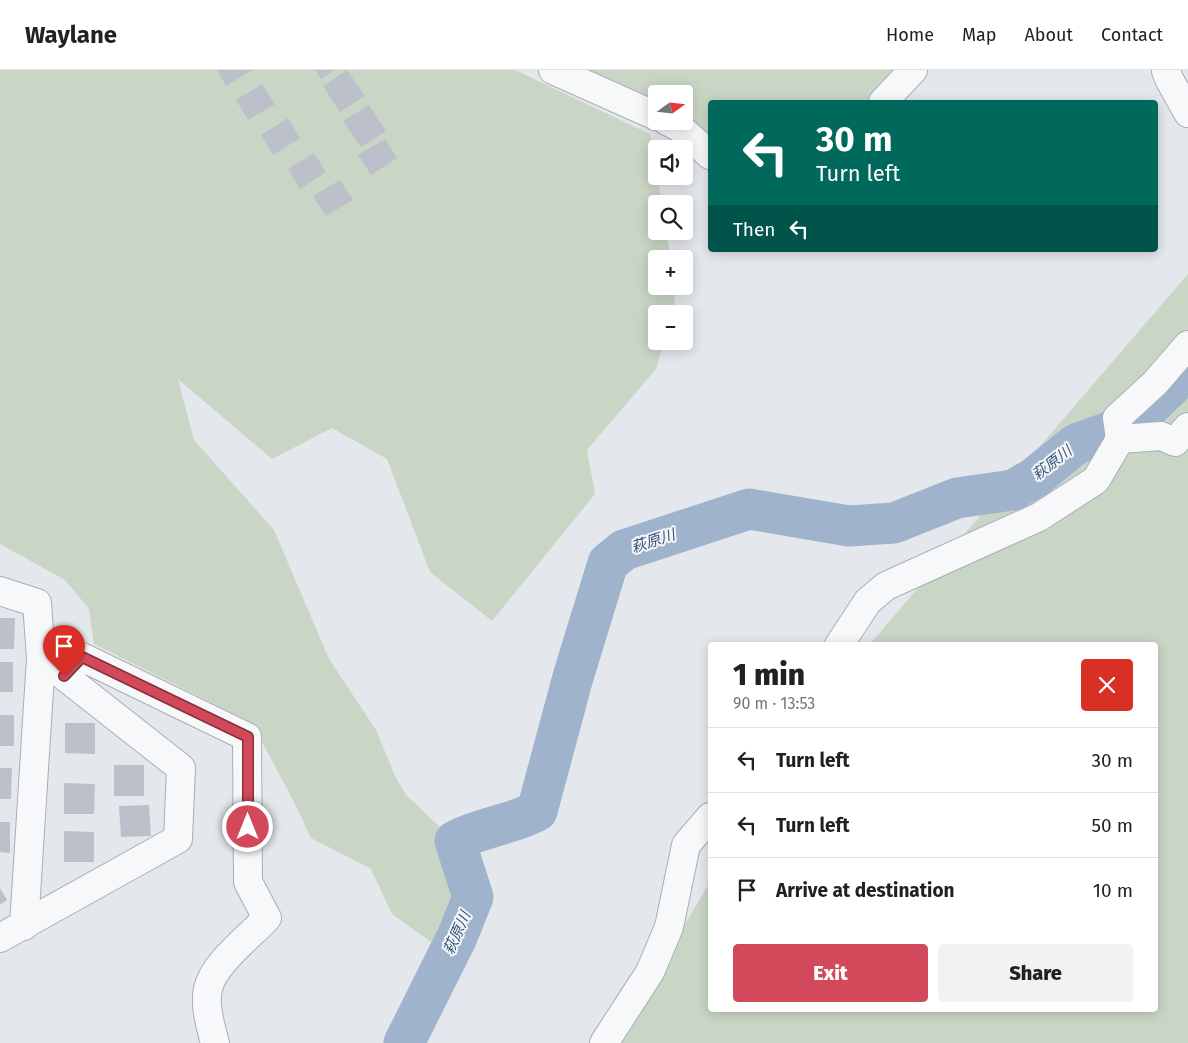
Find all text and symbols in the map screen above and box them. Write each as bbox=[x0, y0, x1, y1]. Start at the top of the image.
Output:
text: Waylane bbox=[25, 21, 117, 49]
text: Home bbox=[886, 24, 934, 46]
text: Map bbox=[962, 24, 996, 46]
text: About bbox=[1024, 24, 1073, 46]
text: Contact bbox=[1101, 24, 1163, 46]
north arrow bbox=[648, 85, 692, 130]
map controls bbox=[648, 85, 693, 350]
text: 30 m bbox=[816, 118, 893, 160]
icon: left bbox=[733, 120, 798, 185]
button: sound bbox=[648, 140, 693, 185]
text: Turn left bbox=[816, 160, 900, 187]
button: search bbox=[648, 195, 693, 240]
icon: left bbox=[785, 215, 813, 243]
text: Then bbox=[733, 218, 775, 241]
button: + bbox=[648, 250, 693, 295]
button: − bbox=[648, 305, 693, 350]
water label: 萩原川 bbox=[1029, 441, 1077, 484]
water label: 萩原川 bbox=[629, 525, 679, 557]
pin bbox=[43, 625, 85, 676]
icon: arrive bbox=[50, 632, 78, 660]
text: 1 min bbox=[733, 657, 805, 693]
button: close bbox=[1081, 659, 1133, 711]
text: 90 m · 13:53 bbox=[733, 694, 815, 713]
icon: left bbox=[733, 746, 761, 774]
text: Turn left bbox=[776, 749, 850, 772]
text: 30 m bbox=[1092, 749, 1133, 772]
position arrow bbox=[221, 800, 273, 852]
icon: left bbox=[733, 811, 761, 839]
text: Turn left bbox=[776, 814, 850, 837]
text: 50 m bbox=[1092, 814, 1133, 837]
icon: arrive bbox=[733, 876, 761, 904]
text: Arrive at destination bbox=[776, 879, 955, 902]
text: 10 m bbox=[1093, 879, 1133, 902]
water label: 萩原川 bbox=[440, 907, 475, 957]
button: Exit bbox=[733, 944, 928, 1002]
button: Share bbox=[938, 944, 1133, 1002]

